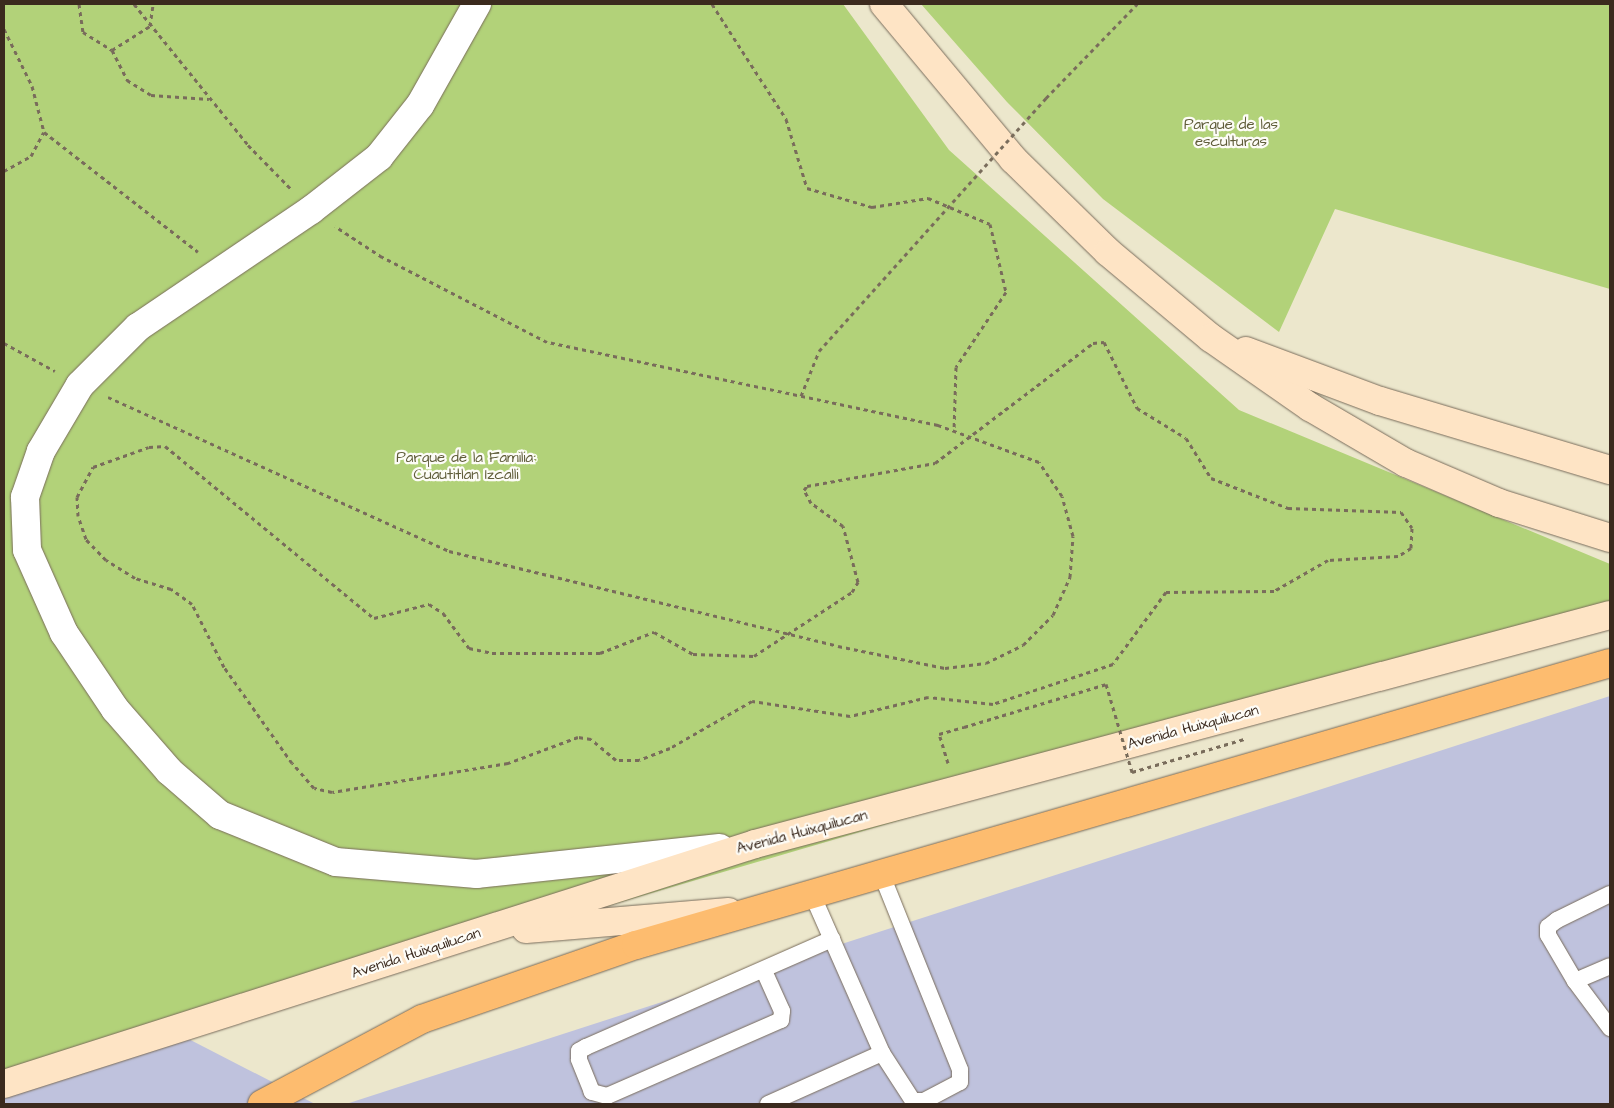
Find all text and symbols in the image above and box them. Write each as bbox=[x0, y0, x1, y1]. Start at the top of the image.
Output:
park label: Parque de las esculturas bbox=[1184, 115, 1278, 150]
park label: Parque de la Familia: Cuautitlan Izcalli bbox=[396, 448, 536, 483]
street label: Avenida Huixquilucan bbox=[1126, 701, 1260, 753]
street label: Avenida Huixquilucan bbox=[735, 806, 869, 858]
street label: Avenida Huixquilucan bbox=[349, 924, 483, 982]

